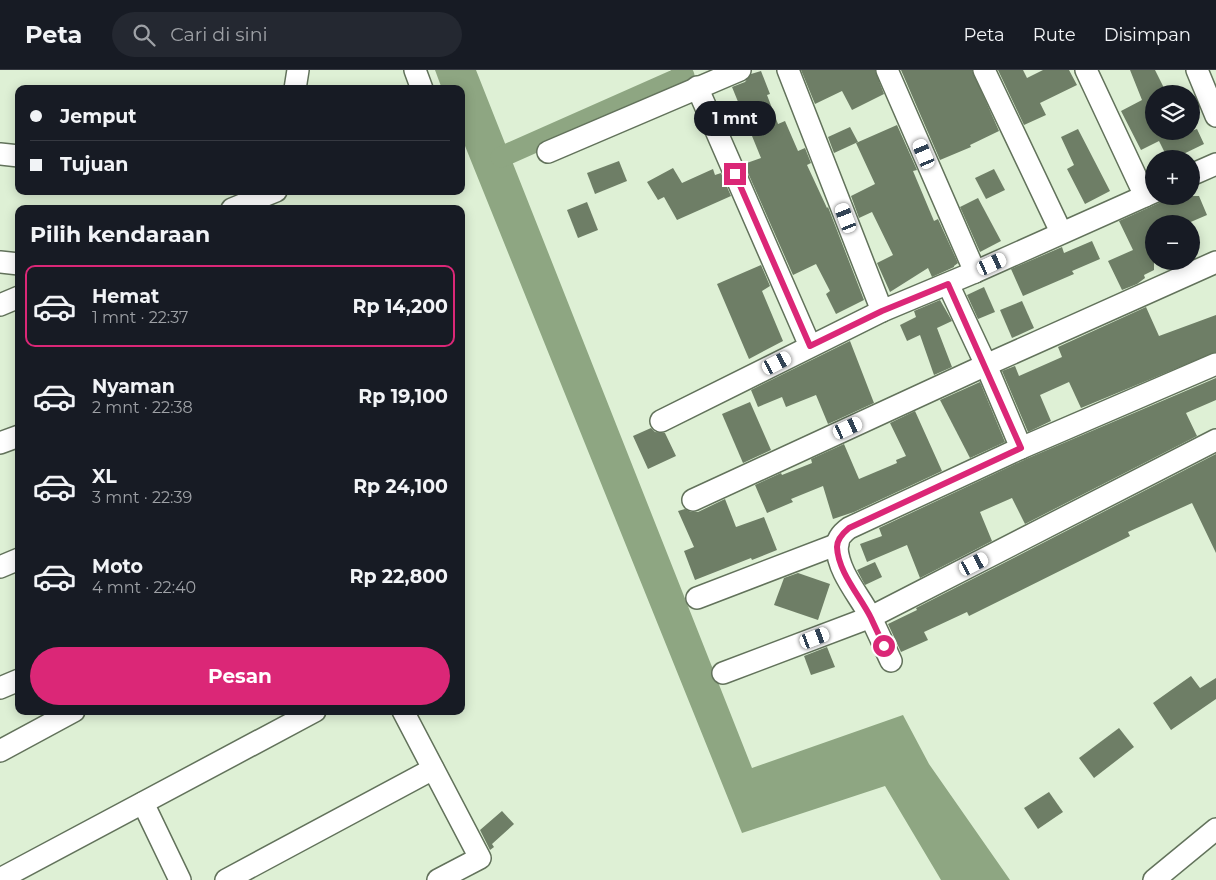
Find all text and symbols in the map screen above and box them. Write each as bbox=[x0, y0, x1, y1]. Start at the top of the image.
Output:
search box bbox=[112, 12, 462, 57]
text: Peta bbox=[25, 20, 82, 49]
icon: search bbox=[130, 21, 158, 49]
text: Cari di sini bbox=[170, 23, 268, 46]
text: Peta bbox=[964, 24, 1005, 46]
text: Rute bbox=[1033, 24, 1076, 46]
text: Disimpan bbox=[1104, 24, 1191, 46]
map controls bbox=[1145, 85, 1200, 270]
button: layers bbox=[1145, 85, 1200, 140]
callout: 1 mnt bbox=[694, 102, 776, 136]
text: Jemput bbox=[60, 105, 137, 128]
text: 1 mnt bbox=[712, 109, 758, 128]
car bbox=[911, 137, 936, 171]
button: + bbox=[1145, 150, 1200, 205]
text: Tujuan bbox=[60, 153, 128, 176]
route end bbox=[724, 163, 746, 185]
car bbox=[833, 201, 858, 235]
button: − bbox=[1145, 215, 1200, 270]
text: Pilih kendaraan bbox=[30, 221, 210, 248]
car bbox=[975, 251, 1008, 277]
icon: car bbox=[32, 284, 77, 329]
text: Hemat bbox=[92, 285, 159, 308]
text: Rp 14,200 bbox=[352, 295, 448, 318]
text: 1 mnt · 22:37 bbox=[92, 308, 189, 327]
car bbox=[760, 350, 793, 376]
icon: car bbox=[32, 374, 77, 419]
text: Nyaman bbox=[92, 375, 175, 398]
text: Rp 19,100 bbox=[358, 385, 448, 408]
text: 2 mnt · 22:38 bbox=[92, 398, 193, 417]
car bbox=[831, 415, 864, 441]
icon: car bbox=[32, 464, 77, 509]
text: XL bbox=[92, 465, 117, 488]
text: Rp 24,100 bbox=[353, 475, 448, 498]
text: 3 mnt · 22:39 bbox=[92, 488, 192, 507]
car bbox=[957, 551, 990, 577]
icon: car bbox=[32, 554, 77, 599]
text: Moto bbox=[92, 555, 143, 578]
text: Rp 22,800 bbox=[349, 565, 448, 588]
text: 4 mnt · 22:40 bbox=[92, 578, 196, 597]
car bbox=[798, 626, 831, 650]
route start bbox=[873, 635, 895, 657]
button: Pesan bbox=[30, 647, 450, 705]

